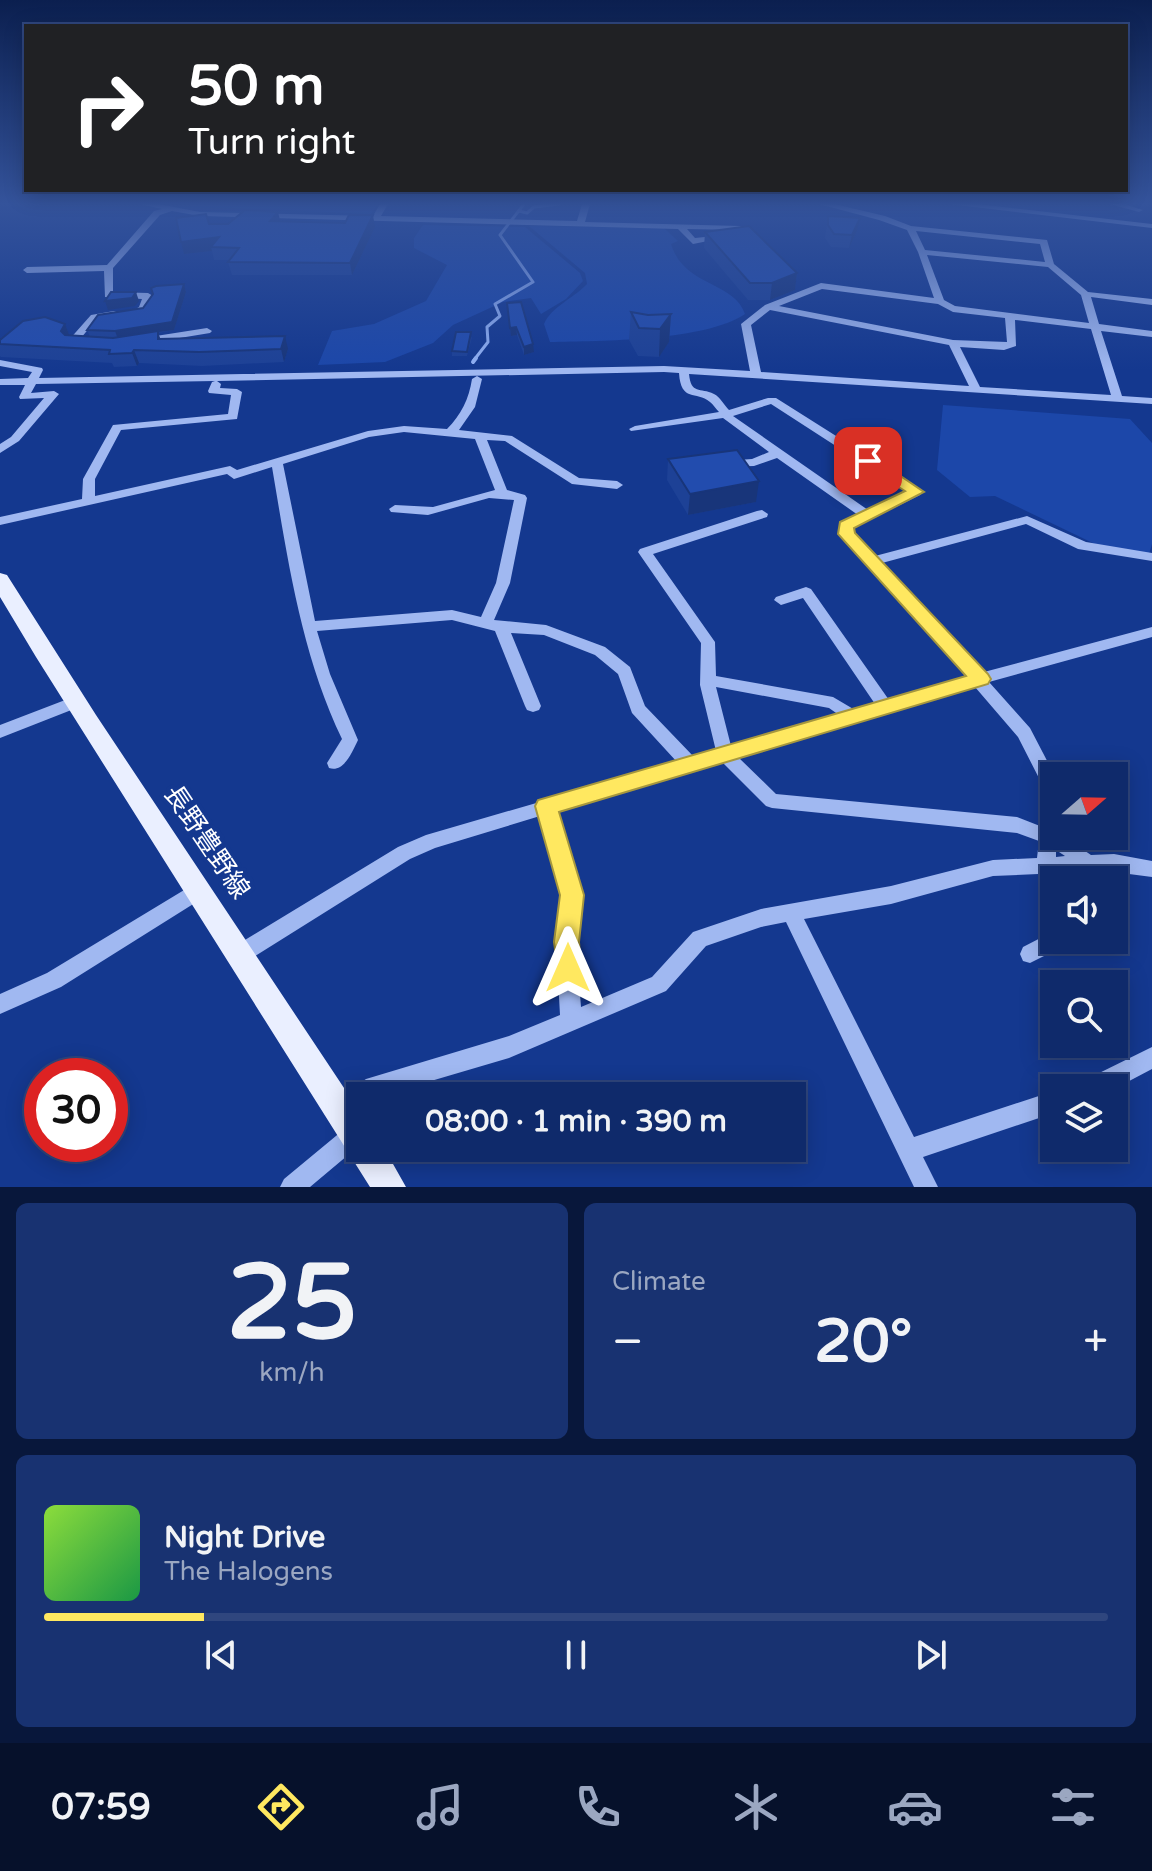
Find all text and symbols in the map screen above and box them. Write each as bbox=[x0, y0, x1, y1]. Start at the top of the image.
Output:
text: 50 m bbox=[188, 53, 324, 120]
icon: right bbox=[56, 56, 160, 160]
text: Turn right bbox=[188, 121, 355, 164]
pin bbox=[834, 427, 902, 495]
icon: arrive bbox=[846, 439, 890, 483]
north arrow bbox=[1040, 762, 1128, 850]
map controls bbox=[1040, 762, 1128, 1162]
street label: 長野豊野線 bbox=[158, 779, 256, 905]
button: sound bbox=[1040, 866, 1128, 954]
position arrow bbox=[526, 926, 610, 1010]
button: search bbox=[1040, 970, 1128, 1058]
speed limit sign: 30 bbox=[24, 1058, 128, 1162]
button: layers bbox=[1040, 1074, 1128, 1162]
text: 08:00 · 1 min · 390 m bbox=[425, 1103, 727, 1140]
text: 25 bbox=[227, 1242, 357, 1367]
text: Climate bbox=[612, 1266, 706, 1297]
text: 20° bbox=[814, 1306, 912, 1378]
text: − bbox=[612, 1316, 643, 1369]
text: + bbox=[1083, 1316, 1108, 1369]
text: km/h bbox=[259, 1357, 325, 1388]
text: Night Drive bbox=[164, 1519, 325, 1556]
text: The Halogens bbox=[164, 1556, 333, 1587]
icon: previous bbox=[199, 1633, 243, 1677]
icon: pause bbox=[554, 1633, 598, 1677]
icon: next bbox=[909, 1633, 953, 1677]
icon: directions bbox=[253, 1779, 309, 1835]
icon: music bbox=[412, 1779, 468, 1835]
icon: phone bbox=[570, 1779, 626, 1835]
icon: climate bbox=[728, 1779, 784, 1835]
icon: car bbox=[887, 1779, 943, 1835]
icon: filters bbox=[1045, 1779, 1101, 1835]
text: 07:59 bbox=[51, 1786, 151, 1829]

